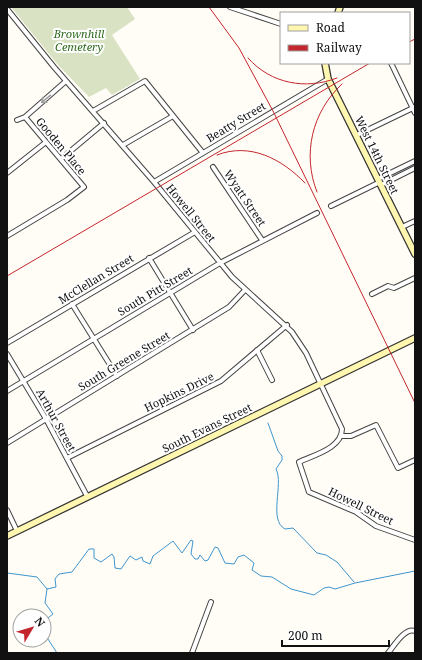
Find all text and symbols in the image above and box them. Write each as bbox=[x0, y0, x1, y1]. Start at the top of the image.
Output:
legend bbox=[280, 12, 410, 64]
text: Road bbox=[316, 19, 346, 36]
park label: Brownhill Cemetery bbox=[53, 26, 105, 54]
text: Railway bbox=[316, 39, 362, 56]
one-way arrow bbox=[40, 94, 51, 103]
street label: Beatty Street bbox=[203, 98, 268, 145]
street label: West 14th Street bbox=[352, 113, 403, 196]
street label: Gooden Place bbox=[33, 114, 90, 178]
street label: Wyatt Street bbox=[221, 166, 270, 229]
street label: Howell Street bbox=[163, 180, 220, 245]
street label: McClellan Street bbox=[55, 250, 136, 307]
street label: South Pitt Street bbox=[115, 262, 195, 319]
street label: South Greene Street bbox=[75, 327, 172, 394]
street label: Hopkins Drive bbox=[141, 368, 216, 415]
street label: Arthur Street bbox=[33, 386, 80, 454]
street label: South Evans Street bbox=[159, 399, 254, 456]
street label: Howell Street bbox=[326, 483, 396, 528]
north arrow bbox=[12, 608, 52, 648]
text: N bbox=[32, 614, 49, 630]
scale bar bbox=[282, 622, 389, 648]
text: 200 m bbox=[288, 627, 323, 644]

